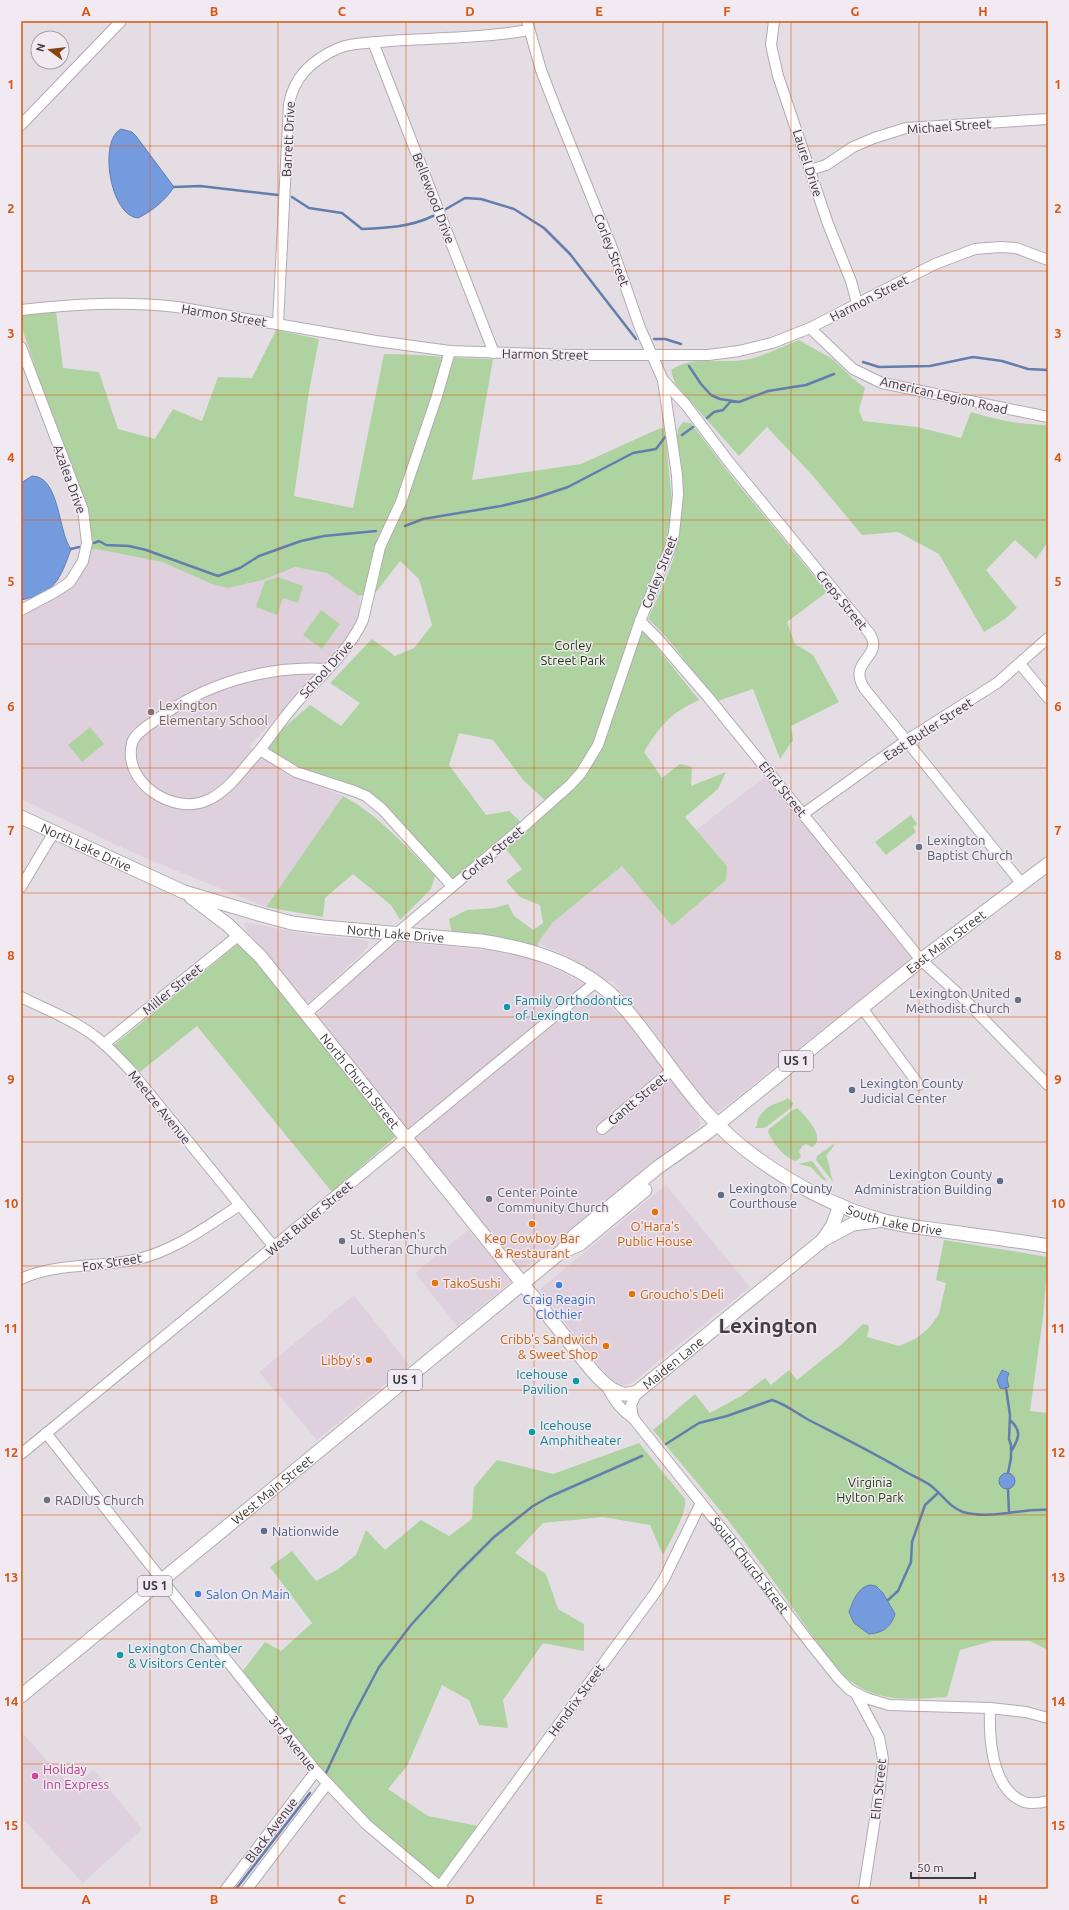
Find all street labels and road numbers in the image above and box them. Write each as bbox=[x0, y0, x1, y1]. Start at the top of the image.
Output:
street label: Barrett Drive bbox=[279, 101, 297, 177]
street label: Michael Street bbox=[906, 116, 992, 136]
street label: Laurel Drive bbox=[791, 128, 825, 198]
street label: Bellewood Drive bbox=[410, 151, 458, 245]
street label: Corley Street bbox=[592, 212, 632, 288]
street label: Harmon Street bbox=[827, 272, 911, 324]
street label: Harmon Street bbox=[180, 301, 268, 329]
street label: Harmon Street bbox=[502, 346, 588, 362]
street label: American Legion Road bbox=[879, 374, 1009, 416]
street label: Azalea Drive bbox=[51, 443, 89, 515]
street label: Corley Street bbox=[639, 534, 679, 610]
street label: Creps Street bbox=[814, 567, 870, 633]
street label: School Drive bbox=[297, 637, 355, 701]
street label: East Butler Street bbox=[881, 695, 975, 763]
street label: Efird Street bbox=[756, 758, 810, 820]
street label: North Lake Drive bbox=[39, 820, 134, 874]
street label: Corley Street bbox=[458, 823, 526, 883]
street label: East Main Street bbox=[903, 907, 988, 976]
street label: North Lake Drive bbox=[346, 922, 445, 945]
street label: Miller Street bbox=[139, 961, 205, 1017]
street label: North Church Street bbox=[318, 1031, 402, 1131]
road number: US 1 bbox=[779, 1051, 813, 1071]
street label: Meetze Avenue bbox=[126, 1067, 194, 1147]
street label: Gantt Street bbox=[605, 1070, 669, 1128]
street label: West Butler Street bbox=[263, 1178, 355, 1258]
street label: South Lake Drive bbox=[844, 1202, 943, 1238]
street label: Fox Street bbox=[81, 1250, 143, 1274]
street label: Maiden Lane bbox=[640, 1334, 706, 1392]
road number: US 1 bbox=[388, 1370, 422, 1390]
street label: West Main Street bbox=[229, 1452, 315, 1527]
street label: South Church Street bbox=[708, 1514, 792, 1616]
road number: US 1 bbox=[138, 1576, 172, 1596]
street label: Hendrix Street bbox=[545, 1661, 607, 1739]
street label: 3rd Avenue bbox=[267, 1713, 319, 1773]
street label: Elm Street bbox=[868, 1758, 888, 1820]
street label: Black Avenue bbox=[242, 1795, 300, 1865]

